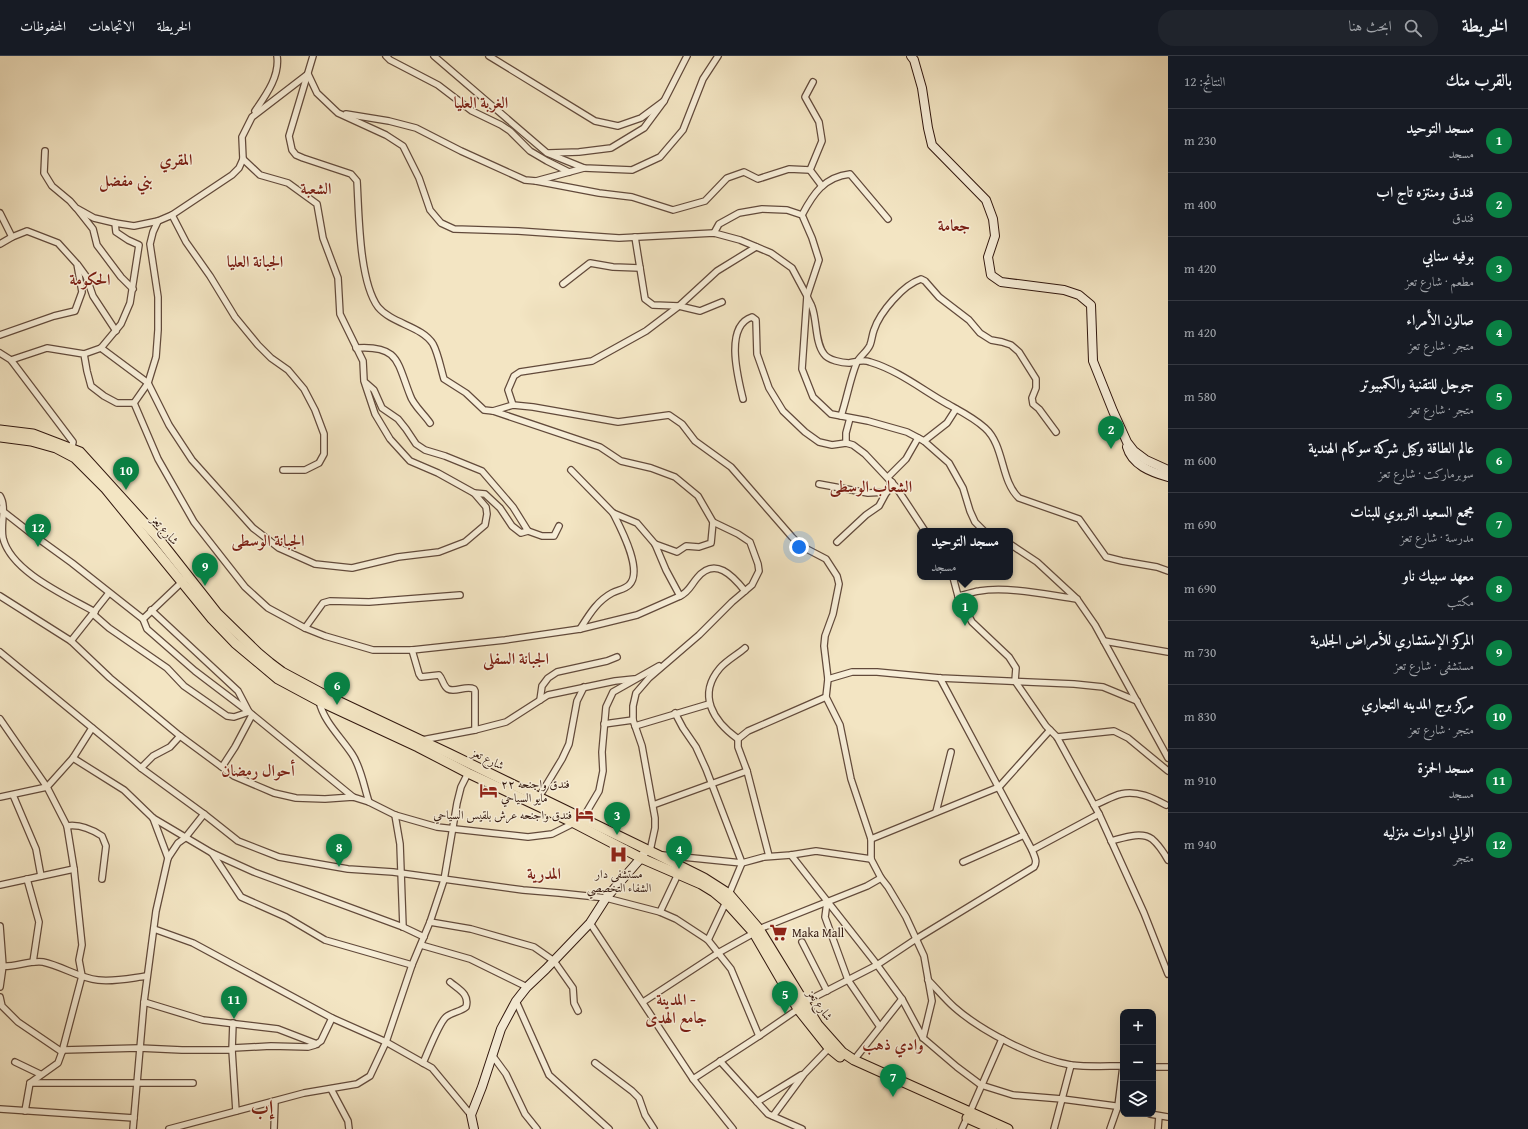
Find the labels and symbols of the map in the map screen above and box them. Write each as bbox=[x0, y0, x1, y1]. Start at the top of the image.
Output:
district label: الغربة العليا bbox=[454, 90, 508, 114]
district label: المقري bbox=[160, 147, 192, 173]
district label: بني مفضل bbox=[99, 168, 153, 195]
district label: الشعبة bbox=[300, 176, 332, 200]
district label: جعامة bbox=[938, 213, 970, 237]
district label: الجبانة العليا bbox=[227, 249, 283, 273]
district label: الحكومة bbox=[70, 267, 110, 291]
pin: 2 bbox=[1098, 416, 1124, 449]
pin: 10 bbox=[113, 457, 139, 490]
district label: الشعاب الوسطى bbox=[830, 474, 912, 498]
street label: شارع تعز bbox=[144, 510, 183, 550]
pin: 12 bbox=[25, 514, 51, 547]
district label: الجبانة الوسطى bbox=[232, 528, 304, 552]
your location bbox=[789, 537, 809, 557]
pin: 9 bbox=[192, 553, 218, 586]
pin: 1 bbox=[952, 593, 978, 626]
district label: الجبانة السفلى bbox=[482, 646, 549, 671]
pin: 6 bbox=[324, 672, 350, 705]
street label: شارع تعز bbox=[466, 743, 508, 776]
district label: أحوال رمضان bbox=[221, 758, 295, 782]
place label: فندق واجنحه ٢٢ مايو السياحي bbox=[501, 775, 570, 808]
hotel icon: فندق واجنحه ٢٢ مايو السياحي bbox=[478, 781, 498, 801]
pin: 3 bbox=[604, 802, 630, 835]
hotel icon: فندق واجنحه عرش بلقيس السياحي bbox=[575, 805, 595, 825]
place label: فندق واجنحه عرش بلقيس السياحي bbox=[433, 806, 572, 825]
pin: 8 bbox=[326, 834, 352, 867]
pin: 4 bbox=[666, 836, 692, 869]
hospital icon: مستشفى دار الشفاء التخصصي bbox=[609, 845, 629, 865]
district label: المدرية bbox=[527, 861, 561, 885]
place label: مستشفى دار الشفاء التخصصي bbox=[587, 865, 652, 899]
supermarket icon: Maka Mall bbox=[769, 923, 789, 943]
place label: Maka Mall bbox=[792, 924, 845, 941]
pin: 5 bbox=[772, 981, 798, 1014]
street label: شارع تعز bbox=[800, 984, 837, 1026]
pin: 11 bbox=[221, 986, 247, 1019]
district label: المدينة - جامع الهدى bbox=[645, 987, 707, 1033]
district label: وادي ذهب bbox=[862, 1032, 924, 1058]
pin: 7 bbox=[880, 1064, 906, 1097]
district label: إب bbox=[251, 1092, 275, 1121]

